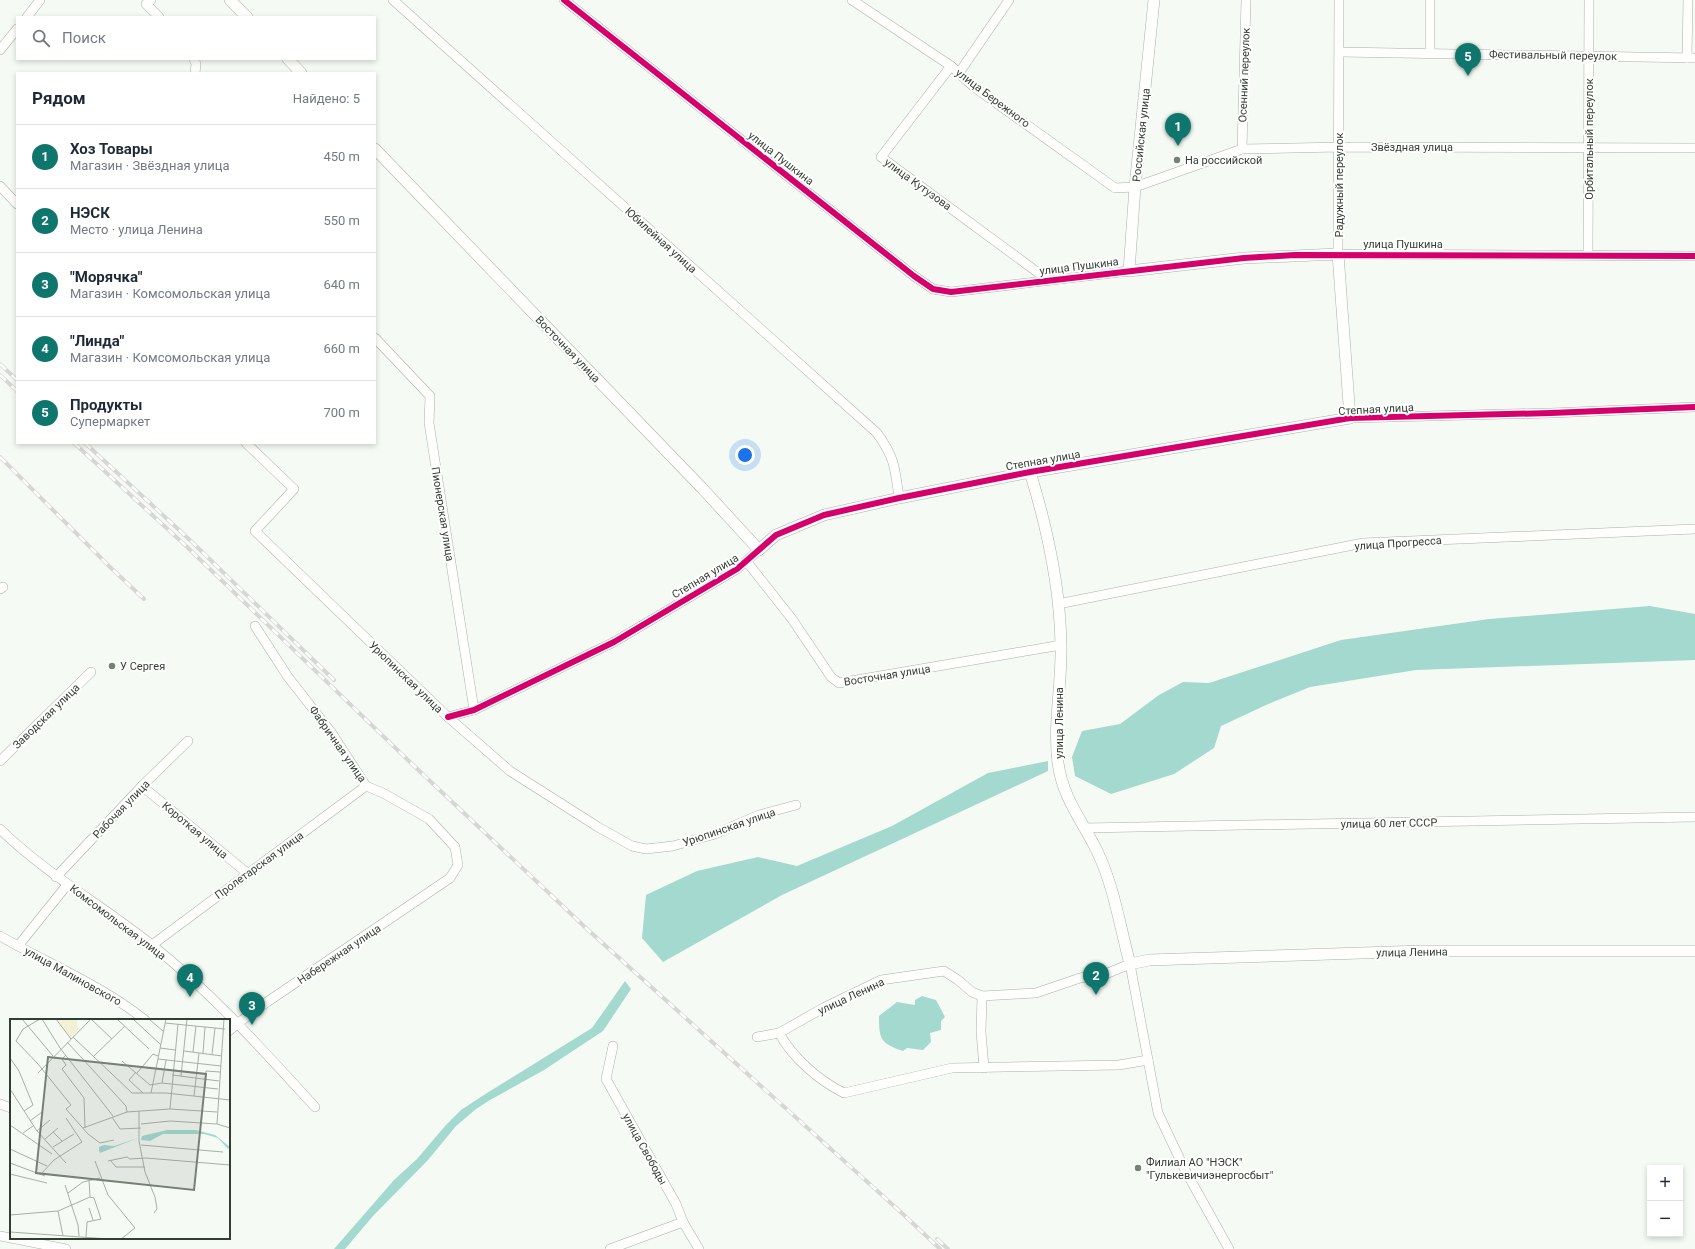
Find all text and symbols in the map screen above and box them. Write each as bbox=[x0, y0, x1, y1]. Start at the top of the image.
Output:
search box bbox=[16, 16, 376, 60]
icon: search bbox=[30, 27, 52, 49]
street label: Осенний переулок bbox=[1236, 27, 1253, 123]
text: Поиск bbox=[62, 29, 106, 47]
pin: 5 bbox=[1455, 43, 1481, 76]
street label: Фестивальный переулок bbox=[1489, 48, 1617, 63]
street label: улица Бережного bbox=[953, 66, 1032, 131]
street label: Орбитальный переулок bbox=[1583, 78, 1596, 200]
text: Рядом bbox=[32, 88, 86, 108]
street label: Российская улица bbox=[1130, 88, 1153, 182]
text: Найдено: 5 bbox=[293, 91, 360, 106]
pin: 1 bbox=[1165, 113, 1191, 146]
street label: улица Пушкина bbox=[745, 129, 816, 188]
street label: Радужный переулок bbox=[1333, 133, 1346, 237]
text: Хоз Товары bbox=[70, 140, 153, 158]
street label: Звёздная улица bbox=[1371, 141, 1453, 154]
text: 1 bbox=[41, 149, 49, 164]
text: 450 m bbox=[323, 149, 360, 164]
place label: На российской bbox=[1185, 154, 1262, 167]
marker: На российской bbox=[1172, 155, 1182, 165]
street label: улица Кутузова bbox=[882, 156, 954, 213]
text: Магазин · Звёздная улица bbox=[70, 158, 230, 173]
text: НЭСК bbox=[70, 204, 110, 222]
street label: Юбилейная улица bbox=[622, 205, 699, 276]
text: 2 bbox=[41, 213, 49, 228]
text: 550 m bbox=[323, 213, 360, 228]
text: Место · улица Ленина bbox=[70, 222, 203, 237]
street label: улица Пушкина bbox=[1363, 238, 1443, 251]
street label: улица Пушкина bbox=[1039, 255, 1119, 278]
text: "Морячка" bbox=[70, 268, 143, 286]
text: 3 bbox=[41, 277, 49, 292]
text: 640 m bbox=[323, 277, 360, 292]
text: Магазин · Комсомольская улица bbox=[70, 286, 270, 301]
street label: Восточная улица bbox=[533, 313, 603, 385]
text: "Линда" bbox=[70, 332, 124, 350]
text: 4 bbox=[41, 341, 49, 356]
text: 660 m bbox=[323, 341, 360, 356]
text: Магазин · Комсомольская улица bbox=[70, 350, 270, 365]
text: Продукты bbox=[70, 396, 143, 414]
street label: Степная улица bbox=[1338, 401, 1414, 418]
text: 5 bbox=[41, 405, 49, 420]
text: 700 m bbox=[323, 405, 360, 420]
text: Супермаркет bbox=[70, 414, 150, 429]
your location bbox=[735, 445, 755, 465]
street label: Степная улица bbox=[1005, 448, 1081, 473]
street label: Пионерская улица bbox=[429, 466, 456, 562]
street label: улица Прогресса bbox=[1354, 534, 1442, 553]
street label: Степная улица bbox=[670, 551, 741, 601]
street label: Урюпинская улица bbox=[366, 639, 445, 716]
place label: У Сергея bbox=[120, 660, 165, 673]
marker: У Сергея bbox=[107, 661, 117, 671]
street label: Восточная улица bbox=[843, 662, 931, 689]
street label: Заводская улица bbox=[10, 681, 83, 752]
street label: улица Ленина bbox=[1053, 687, 1066, 759]
street label: Фабричная улица bbox=[306, 704, 369, 785]
street label: Рабочая улица bbox=[90, 777, 152, 841]
street label: Короткая улица bbox=[159, 799, 230, 862]
street label: Урюпинская улица bbox=[681, 805, 777, 849]
street label: улица 60 лет СССР bbox=[1341, 816, 1437, 831]
street label: Пролетарская улица bbox=[212, 829, 306, 902]
street label: Комсомольская улица bbox=[67, 882, 168, 963]
street label: Набережная улица bbox=[295, 922, 383, 987]
street label: улица Малиновского bbox=[22, 944, 123, 1008]
street label: улица Ленина bbox=[1376, 945, 1448, 960]
pin: 2 bbox=[1083, 962, 1109, 995]
pin: 4 bbox=[177, 964, 203, 997]
street label: улица Ленина bbox=[816, 975, 886, 1017]
pin: 3 bbox=[239, 992, 265, 1025]
inset map bbox=[10, 1019, 230, 1239]
street label: улица Свободы bbox=[620, 1111, 670, 1187]
place label: Филиал АО "НЭСК" "Гулькевичиэнергосбыт" bbox=[1146, 1156, 1273, 1182]
marker: Филиал АО "НЭСК" "Гулькевичиэнергосбыт" bbox=[1133, 1163, 1143, 1173]
map controls bbox=[1647, 1165, 1683, 1237]
button: + bbox=[1647, 1165, 1683, 1201]
button: − bbox=[1647, 1201, 1683, 1237]

